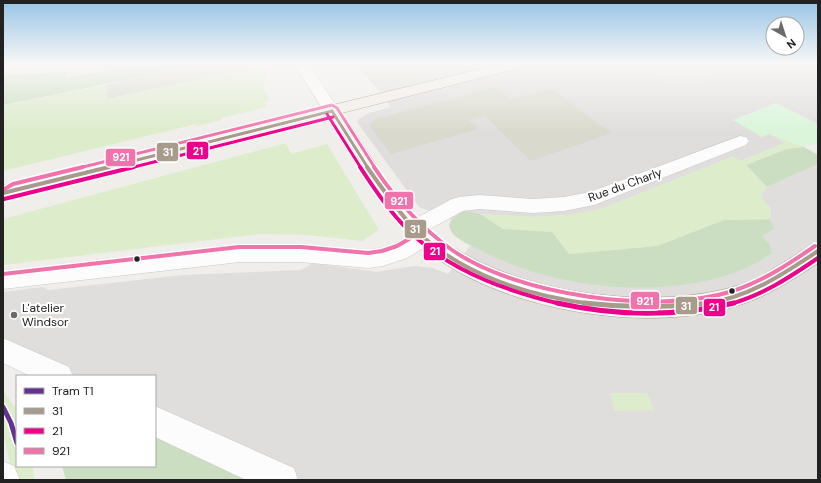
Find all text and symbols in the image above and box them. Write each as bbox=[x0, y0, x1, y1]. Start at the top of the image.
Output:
north arrow bbox=[765, 16, 805, 56]
text: N bbox=[784, 36, 799, 52]
line badge: 21 bbox=[186, 141, 209, 160]
line badge: 31 bbox=[156, 142, 179, 162]
text: 21 bbox=[193, 144, 203, 158]
text: 31 bbox=[163, 145, 173, 159]
line badge: 921 bbox=[105, 148, 136, 167]
text: 921 bbox=[112, 150, 130, 164]
street label: Rue du Charly bbox=[586, 164, 664, 206]
line badge: 921 bbox=[384, 191, 414, 210]
text: 921 bbox=[390, 194, 408, 208]
line badge: 31 bbox=[404, 219, 427, 239]
text: 31 bbox=[410, 222, 420, 236]
line badge: 21 bbox=[423, 242, 446, 261]
text: 21 bbox=[430, 244, 440, 258]
unlabelled marker bbox=[132, 254, 142, 264]
unlabelled marker bbox=[727, 286, 737, 296]
line badge: 921 bbox=[630, 291, 660, 310]
text: 921 bbox=[636, 294, 654, 308]
line badge: 31 bbox=[675, 296, 698, 315]
line badge: 21 bbox=[703, 298, 726, 317]
text: 31 bbox=[681, 299, 691, 313]
place label: L'atelier Windsor bbox=[22, 300, 69, 330]
text: 21 bbox=[709, 300, 719, 314]
marker: L'atelier Windsor bbox=[9, 310, 19, 320]
legend bbox=[16, 375, 156, 467]
text: Tram T1 bbox=[52, 383, 93, 399]
text: 31 bbox=[52, 403, 63, 419]
text: 21 bbox=[52, 423, 63, 439]
text: 921 bbox=[52, 443, 70, 459]

